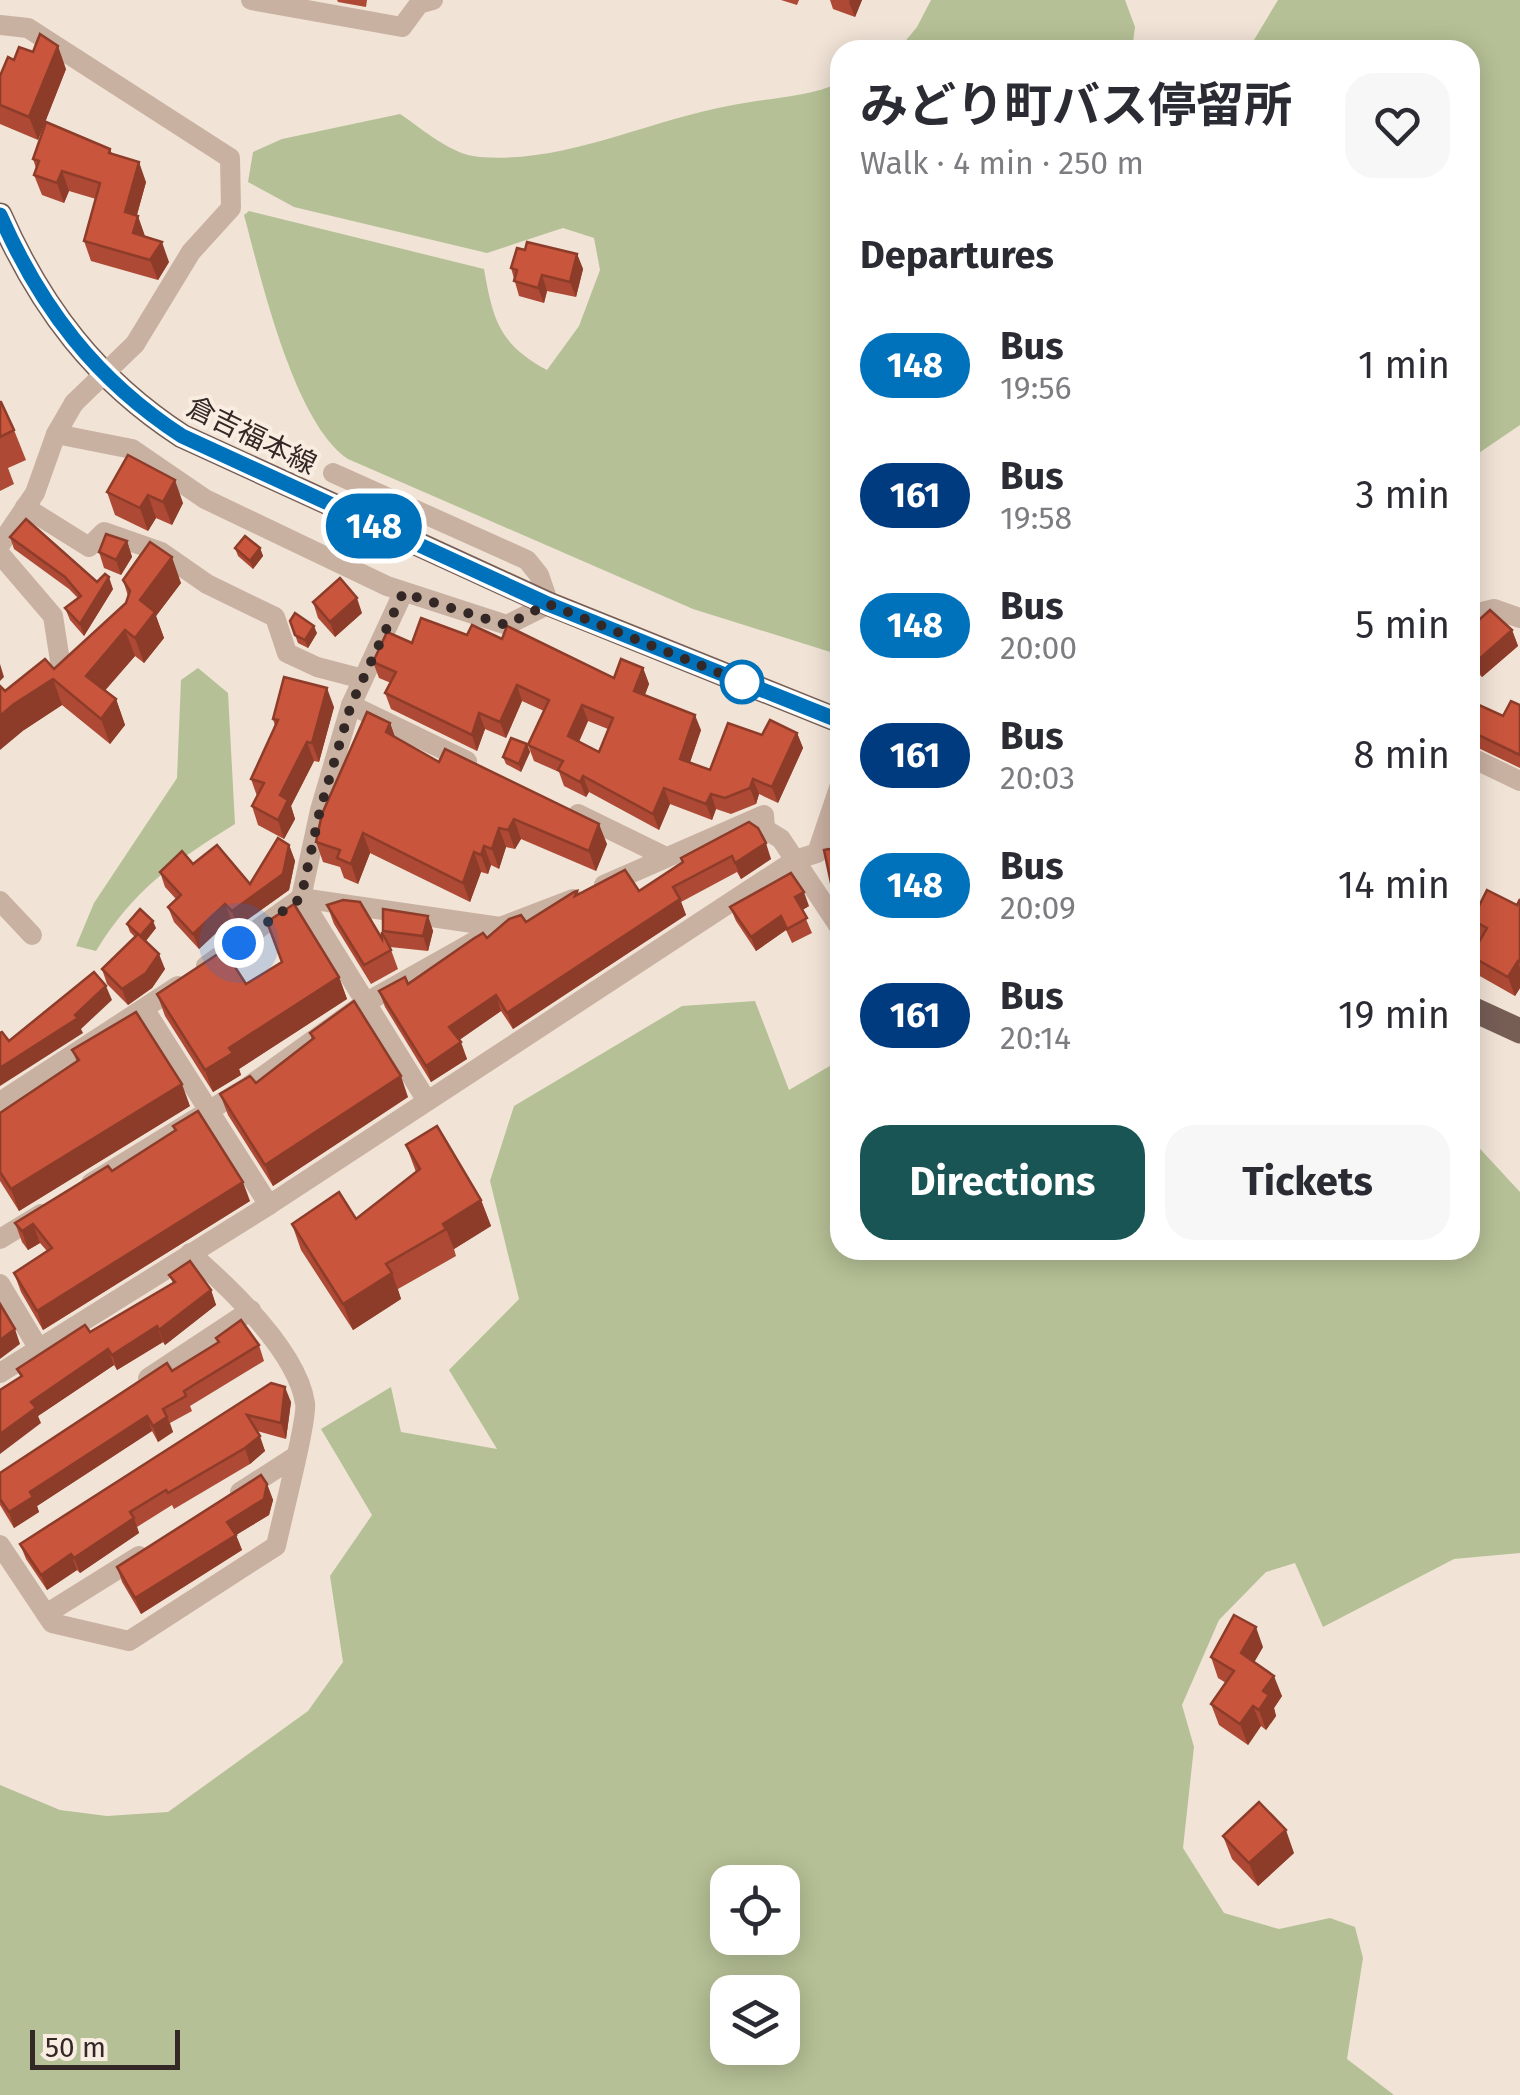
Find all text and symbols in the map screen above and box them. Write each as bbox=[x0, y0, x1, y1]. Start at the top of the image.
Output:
button: heart bbox=[1345, 73, 1450, 178]
text: みどり町バス停留所 bbox=[860, 77, 1292, 135]
text: Walk · 4 min · 250 m bbox=[860, 144, 1144, 182]
text: Departures bbox=[860, 232, 1054, 278]
text: Bus bbox=[1000, 323, 1064, 369]
text: 1 min bbox=[1358, 342, 1450, 388]
text: 148 bbox=[887, 344, 943, 386]
text: 19:56 bbox=[1000, 369, 1072, 407]
street label: 倉吉福本線 bbox=[182, 390, 322, 481]
text: Bus bbox=[1000, 453, 1064, 499]
text: 3 min bbox=[1355, 472, 1450, 518]
text: 161 bbox=[890, 474, 940, 516]
line badge: 148 bbox=[316, 494, 432, 558]
text: 19:58 bbox=[1000, 499, 1072, 537]
text: 148 bbox=[346, 505, 402, 547]
text: Bus bbox=[1000, 583, 1064, 629]
text: 5 min bbox=[1355, 602, 1450, 648]
text: 148 bbox=[887, 604, 943, 646]
text: 20:00 bbox=[1000, 629, 1077, 667]
unlabelled marker bbox=[721, 661, 763, 703]
text: Bus bbox=[1000, 713, 1064, 759]
text: 8 min bbox=[1353, 732, 1450, 778]
text: 161 bbox=[890, 734, 940, 776]
text: 20:03 bbox=[1000, 759, 1075, 797]
text: Bus bbox=[1000, 843, 1064, 889]
text: 14 min bbox=[1338, 862, 1450, 908]
text: 148 bbox=[887, 864, 943, 906]
text: 20:09 bbox=[1000, 889, 1076, 927]
your location bbox=[214, 918, 264, 968]
text: Bus bbox=[1000, 973, 1064, 1019]
text: 19 min bbox=[1338, 992, 1450, 1038]
text: 161 bbox=[890, 994, 940, 1036]
text: 20:14 bbox=[1000, 1019, 1071, 1057]
button: Directions bbox=[860, 1125, 1145, 1240]
button: Tickets bbox=[1165, 1125, 1450, 1240]
map controls bbox=[710, 1865, 800, 2065]
button: locate bbox=[710, 1865, 800, 1955]
button: layers bbox=[710, 1975, 800, 2065]
scale bar bbox=[30, 2025, 180, 2070]
text: 50 m bbox=[45, 2031, 106, 2064]

